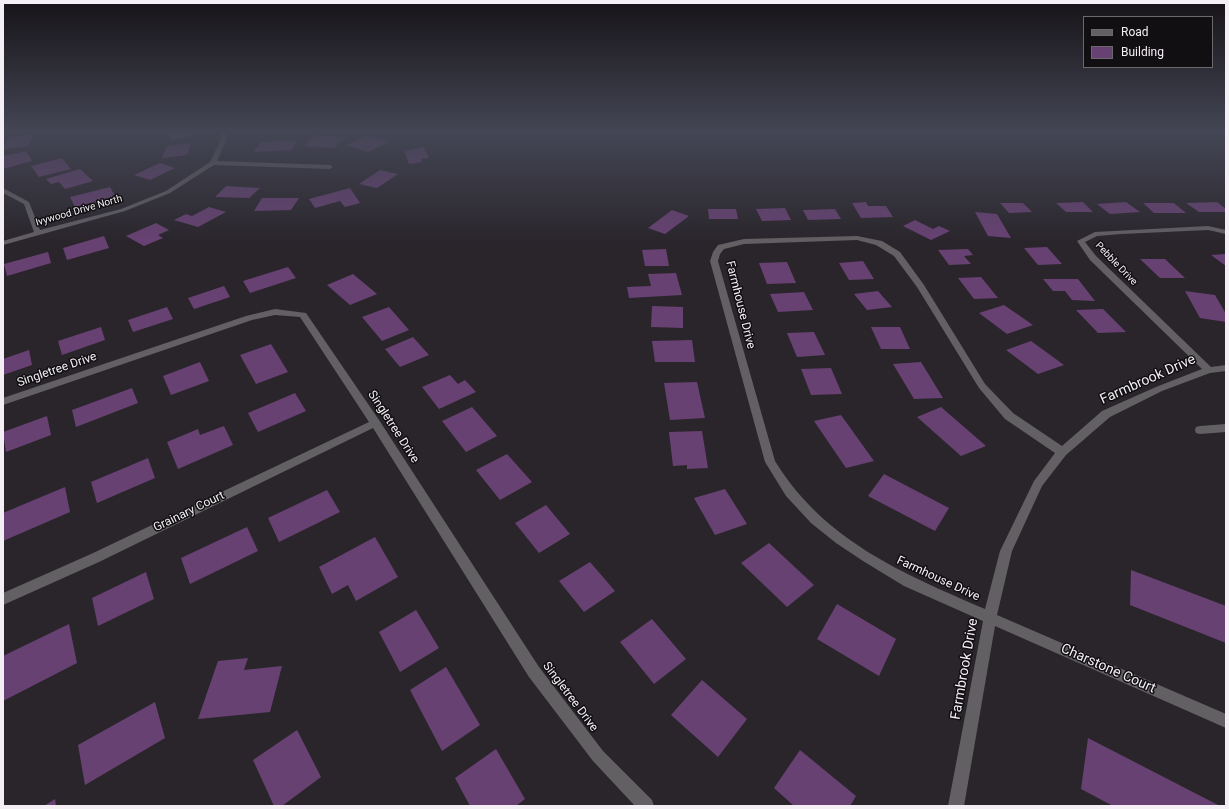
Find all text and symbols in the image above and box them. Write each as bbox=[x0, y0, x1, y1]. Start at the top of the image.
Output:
legend bbox=[1083, 16, 1213, 68]
text: Road bbox=[1121, 25, 1149, 39]
text: Building bbox=[1121, 45, 1164, 59]
street label: Ivywood Drive North bbox=[34, 193, 124, 229]
street label: Pebble Drive bbox=[1092, 240, 1140, 288]
street label: Farmhouse Drive bbox=[722, 260, 758, 350]
street label: Singletree Drive bbox=[15, 350, 99, 390]
street label: Farmbrook Drive bbox=[1098, 351, 1198, 409]
street label: Singletree Drive bbox=[364, 388, 422, 466]
street label: Grainary Court bbox=[151, 489, 227, 535]
street label: Farmhouse Drive bbox=[894, 553, 982, 605]
street label: Farmbrook Drive bbox=[948, 617, 982, 721]
street label: Charstone Court bbox=[1058, 641, 1158, 697]
street label: Singletree Drive bbox=[539, 659, 601, 735]

